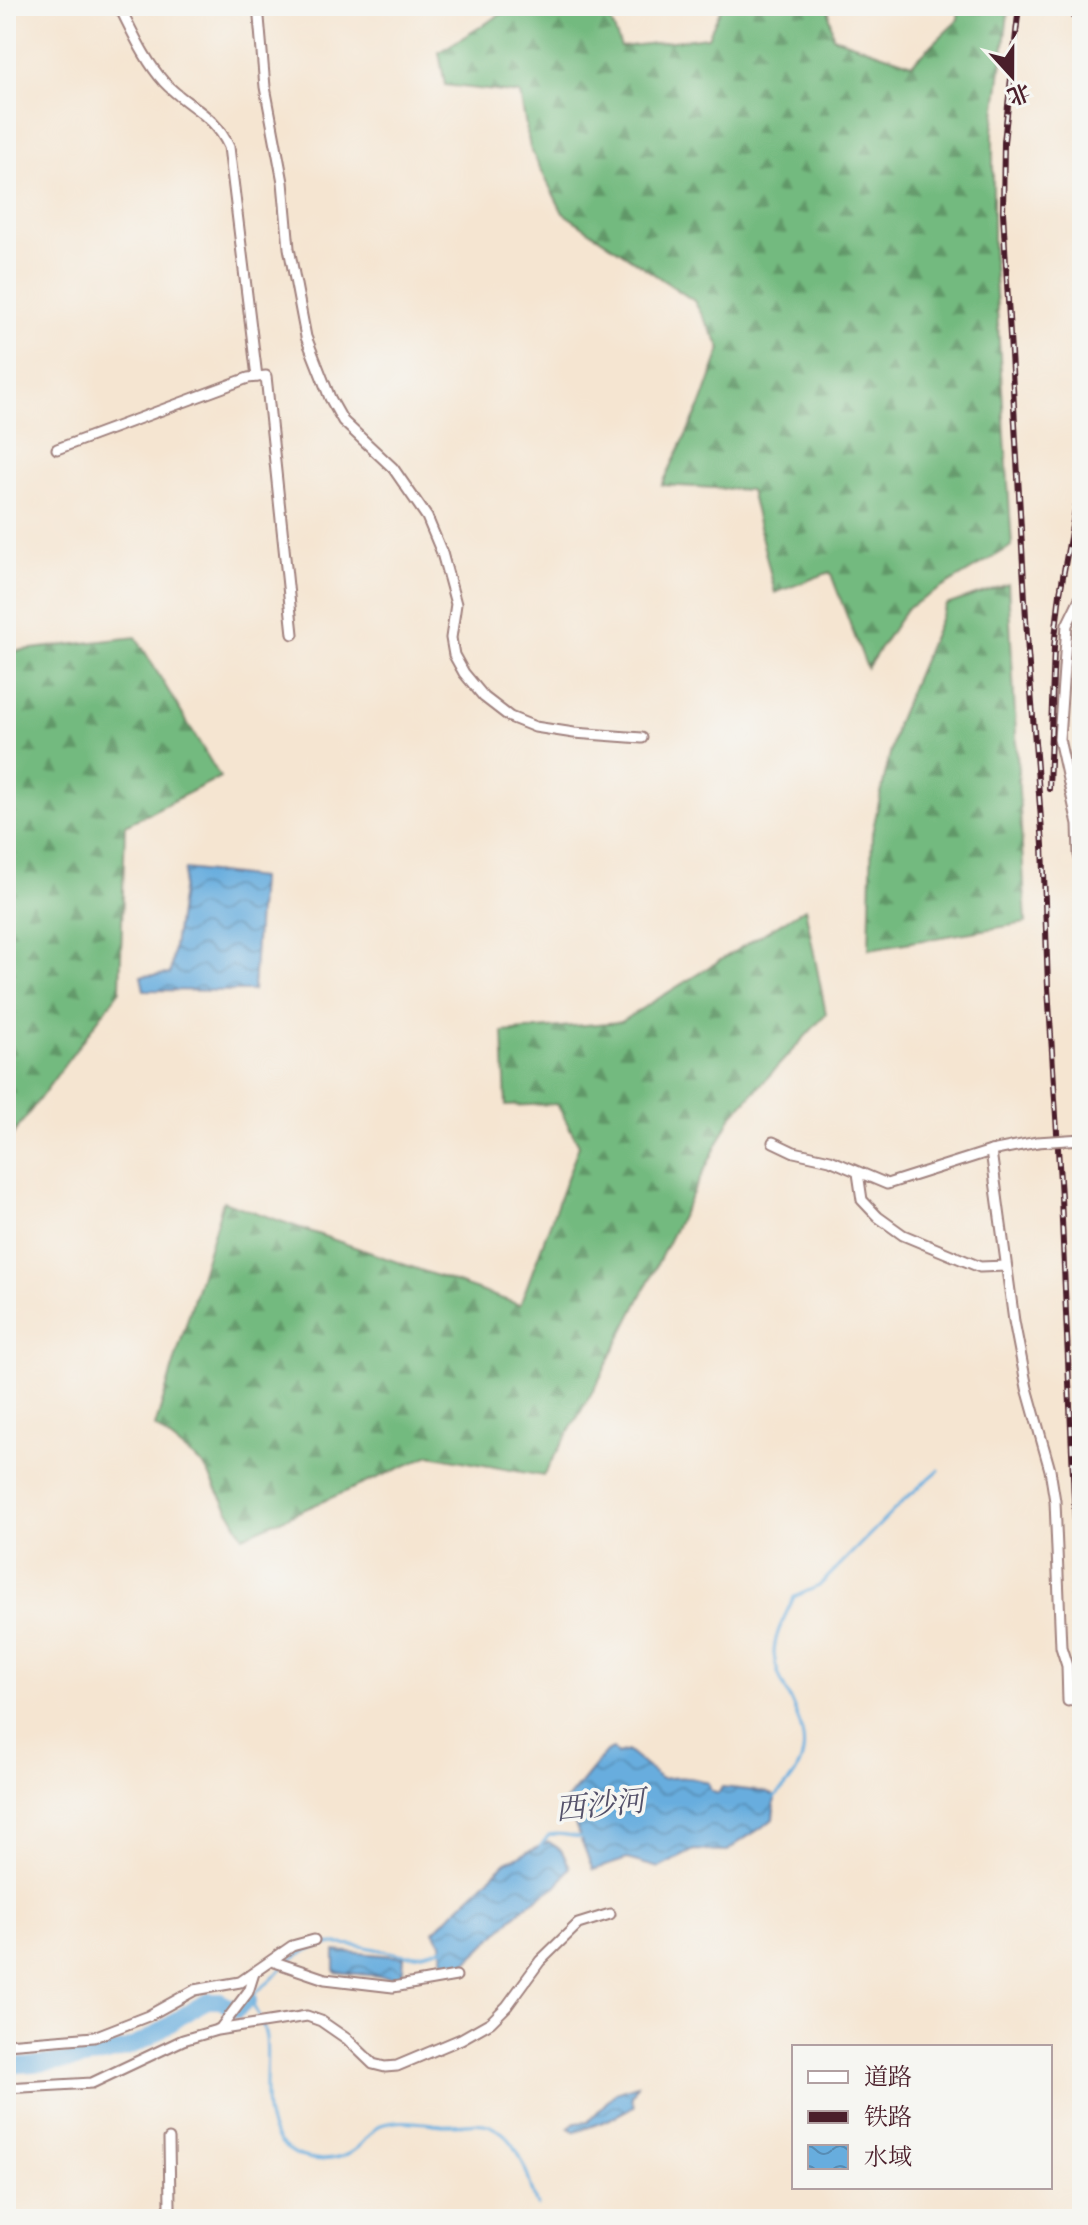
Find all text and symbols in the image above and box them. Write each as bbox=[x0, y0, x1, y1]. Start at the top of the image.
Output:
north arrow bbox=[972, 36, 1052, 116]
text: 北 bbox=[1004, 77, 1034, 111]
water label: 西沙河 bbox=[553, 1782, 652, 1829]
legend bbox=[792, 2045, 1052, 2189]
text: 道路 bbox=[864, 2062, 912, 2093]
text: 铁路 bbox=[864, 2102, 912, 2133]
text: 水域 bbox=[864, 2142, 912, 2173]

